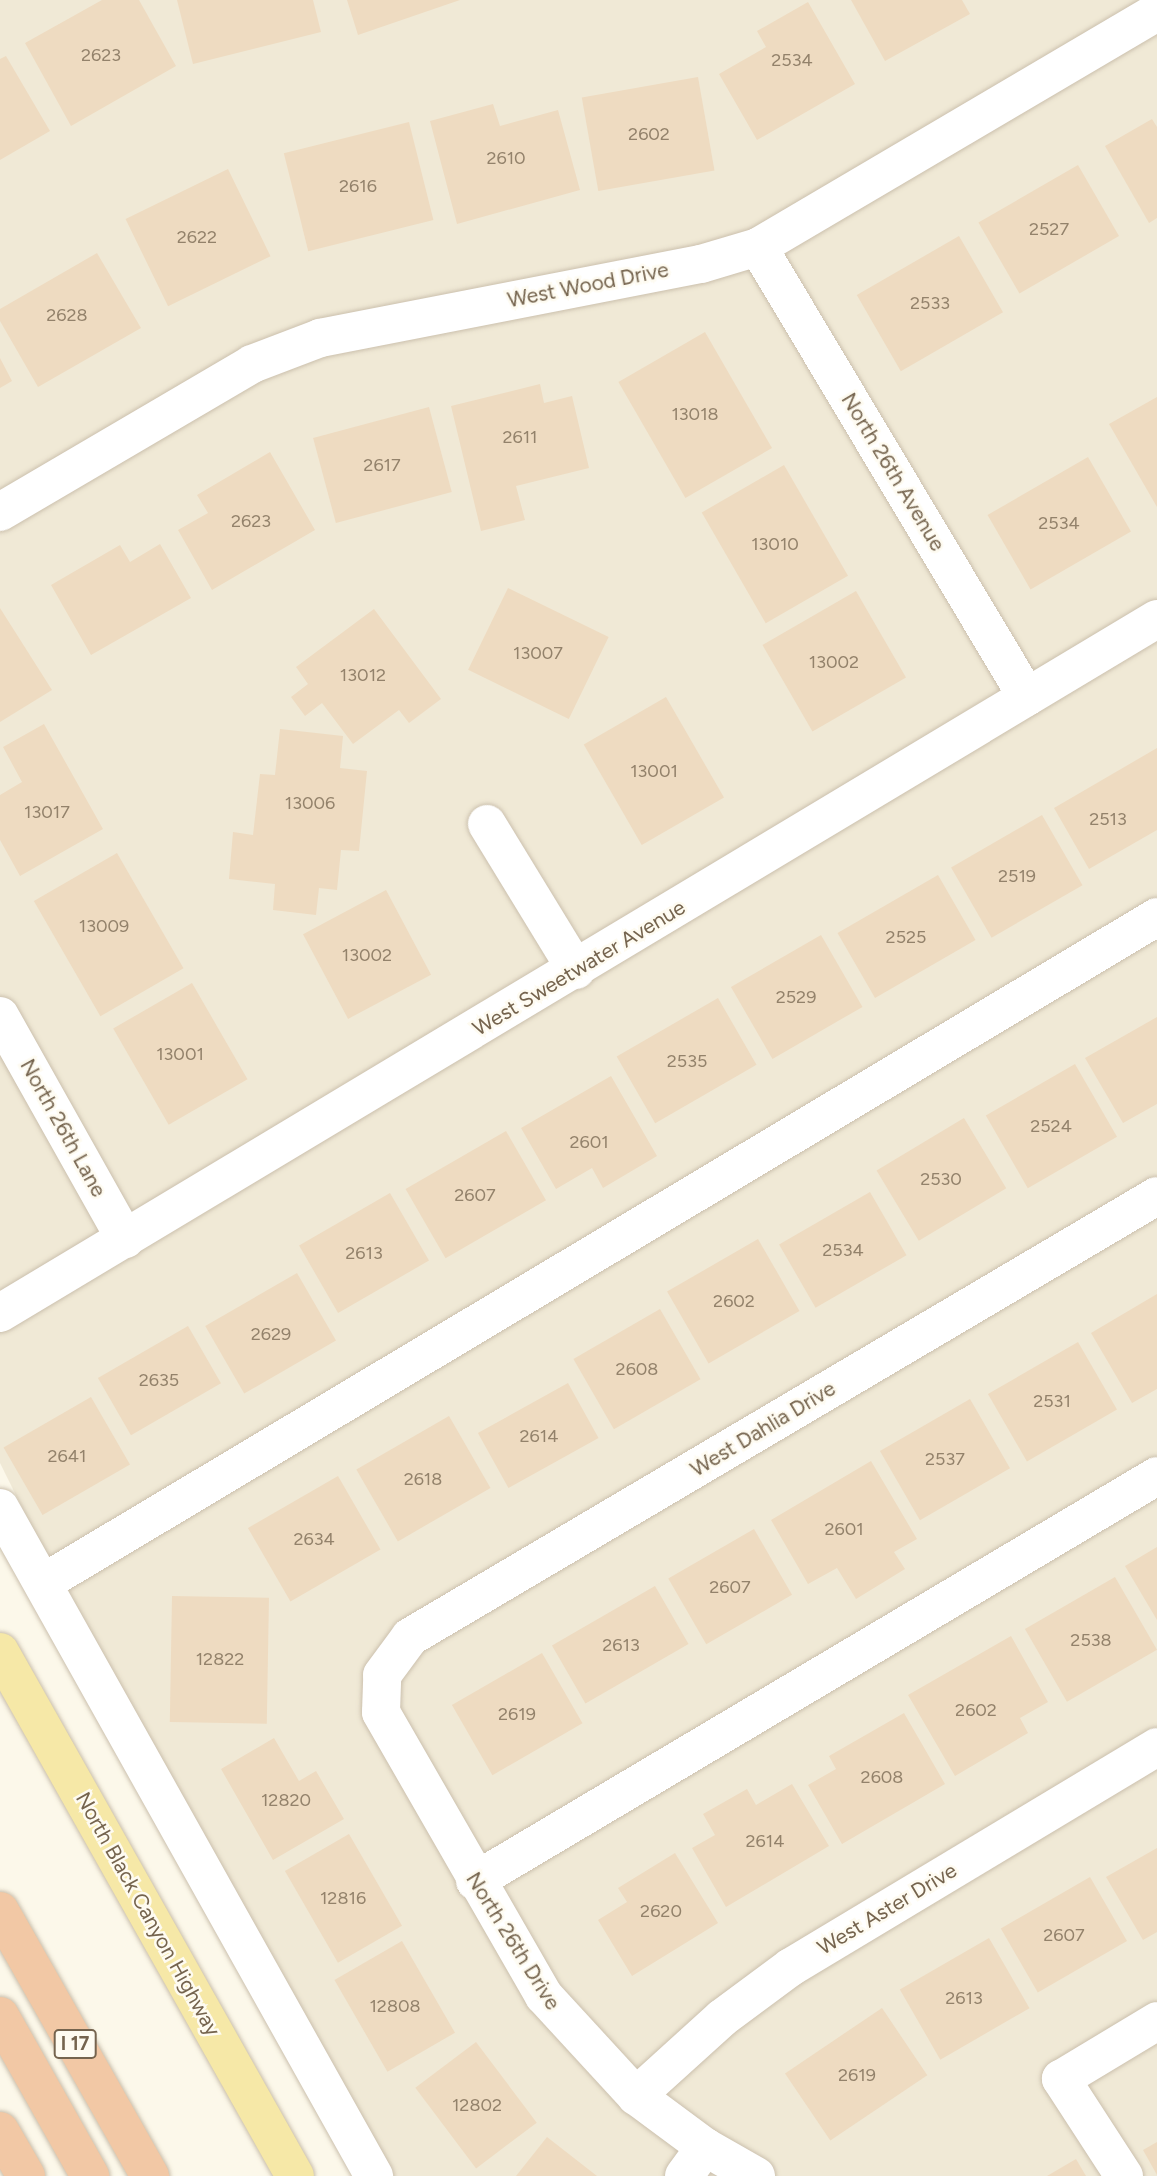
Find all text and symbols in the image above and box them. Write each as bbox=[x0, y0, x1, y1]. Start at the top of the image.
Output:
house number: 2623 bbox=[81, 44, 121, 66]
house number: 2534 bbox=[771, 49, 813, 71]
house number: 2602 bbox=[628, 123, 670, 145]
house number: 2610 bbox=[486, 147, 526, 169]
house number: 2616 bbox=[339, 175, 377, 197]
house number: 2527 bbox=[1029, 218, 1069, 240]
house number: 2622 bbox=[177, 226, 217, 248]
street label: West Wood Drive bbox=[505, 257, 671, 313]
house number: 2533 bbox=[910, 292, 950, 314]
house number: 2628 bbox=[46, 304, 88, 326]
street label: North 26th Avenue bbox=[836, 388, 950, 556]
house number: 13018 bbox=[671, 403, 719, 425]
house number: 2611 bbox=[502, 426, 538, 448]
house number: 2617 bbox=[363, 454, 401, 476]
house number: 2623 bbox=[231, 510, 271, 532]
house number: 2534 bbox=[1038, 512, 1080, 534]
house number: 13010 bbox=[751, 533, 799, 555]
house number: 13007 bbox=[513, 642, 563, 664]
house number: 13002 bbox=[809, 651, 859, 673]
house number: 13012 bbox=[340, 664, 386, 686]
house number: 13001 bbox=[630, 760, 678, 782]
house number: 13006 bbox=[285, 792, 335, 814]
house number: 13017 bbox=[24, 801, 70, 823]
house number: 2513 bbox=[1089, 808, 1127, 830]
house number: 2519 bbox=[998, 865, 1036, 887]
street label: West Sweetwater Avenue bbox=[468, 895, 690, 1041]
house number: 13009 bbox=[79, 915, 129, 937]
house number: 2525 bbox=[886, 926, 926, 948]
house number: 13002 bbox=[342, 944, 392, 966]
house number: 2529 bbox=[776, 986, 816, 1008]
house number: 13001 bbox=[156, 1043, 204, 1065]
house number: 2535 bbox=[667, 1050, 707, 1072]
street label: North 26th Lane bbox=[15, 1055, 111, 1201]
house number: 2524 bbox=[1030, 1115, 1072, 1137]
house number: 2601 bbox=[569, 1131, 609, 1153]
house number: 2530 bbox=[920, 1168, 962, 1190]
house number: 2607 bbox=[454, 1184, 496, 1206]
house number: 2534 bbox=[822, 1239, 864, 1261]
house number: 2613 bbox=[345, 1242, 383, 1264]
house number: 2602 bbox=[713, 1290, 755, 1312]
house number: 2629 bbox=[251, 1323, 291, 1345]
house number: 2608 bbox=[616, 1358, 658, 1380]
house number: 2635 bbox=[139, 1369, 179, 1391]
street label: West Dahlia Drive bbox=[686, 1376, 840, 1482]
house number: 2531 bbox=[1033, 1390, 1071, 1412]
house number: 2614 bbox=[520, 1425, 558, 1447]
house number: 2641 bbox=[48, 1445, 86, 1467]
house number: 2537 bbox=[925, 1448, 965, 1470]
house number: 2618 bbox=[404, 1468, 442, 1490]
house number: 2601 bbox=[824, 1518, 864, 1540]
house number: 2634 bbox=[293, 1528, 335, 1550]
house number: 2607 bbox=[709, 1576, 751, 1598]
house number: 2538 bbox=[1070, 1629, 1112, 1651]
house number: 2613 bbox=[602, 1634, 640, 1656]
house number: 12822 bbox=[196, 1648, 244, 1670]
house number: 2602 bbox=[955, 1699, 997, 1721]
house number: 2619 bbox=[498, 1703, 536, 1725]
house number: 2608 bbox=[861, 1766, 903, 1788]
street label: North Black Canyon Highway bbox=[70, 1788, 226, 2040]
house number: 12820 bbox=[261, 1789, 311, 1811]
house number: 2614 bbox=[746, 1830, 784, 1852]
street label: West Aster Drive bbox=[813, 1858, 961, 1960]
street label: North 26th Drive bbox=[461, 1868, 565, 2014]
house number: 12816 bbox=[320, 1887, 366, 1909]
house number: 2620 bbox=[640, 1900, 682, 1922]
house number: 2607 bbox=[1043, 1924, 1085, 1946]
house number: 2613 bbox=[945, 1987, 983, 2009]
house number: 12808 bbox=[369, 1995, 421, 2017]
road number: I 17 bbox=[52, 2028, 98, 2060]
house number: 2619 bbox=[838, 2064, 876, 2086]
house number: 12802 bbox=[452, 2094, 502, 2116]

